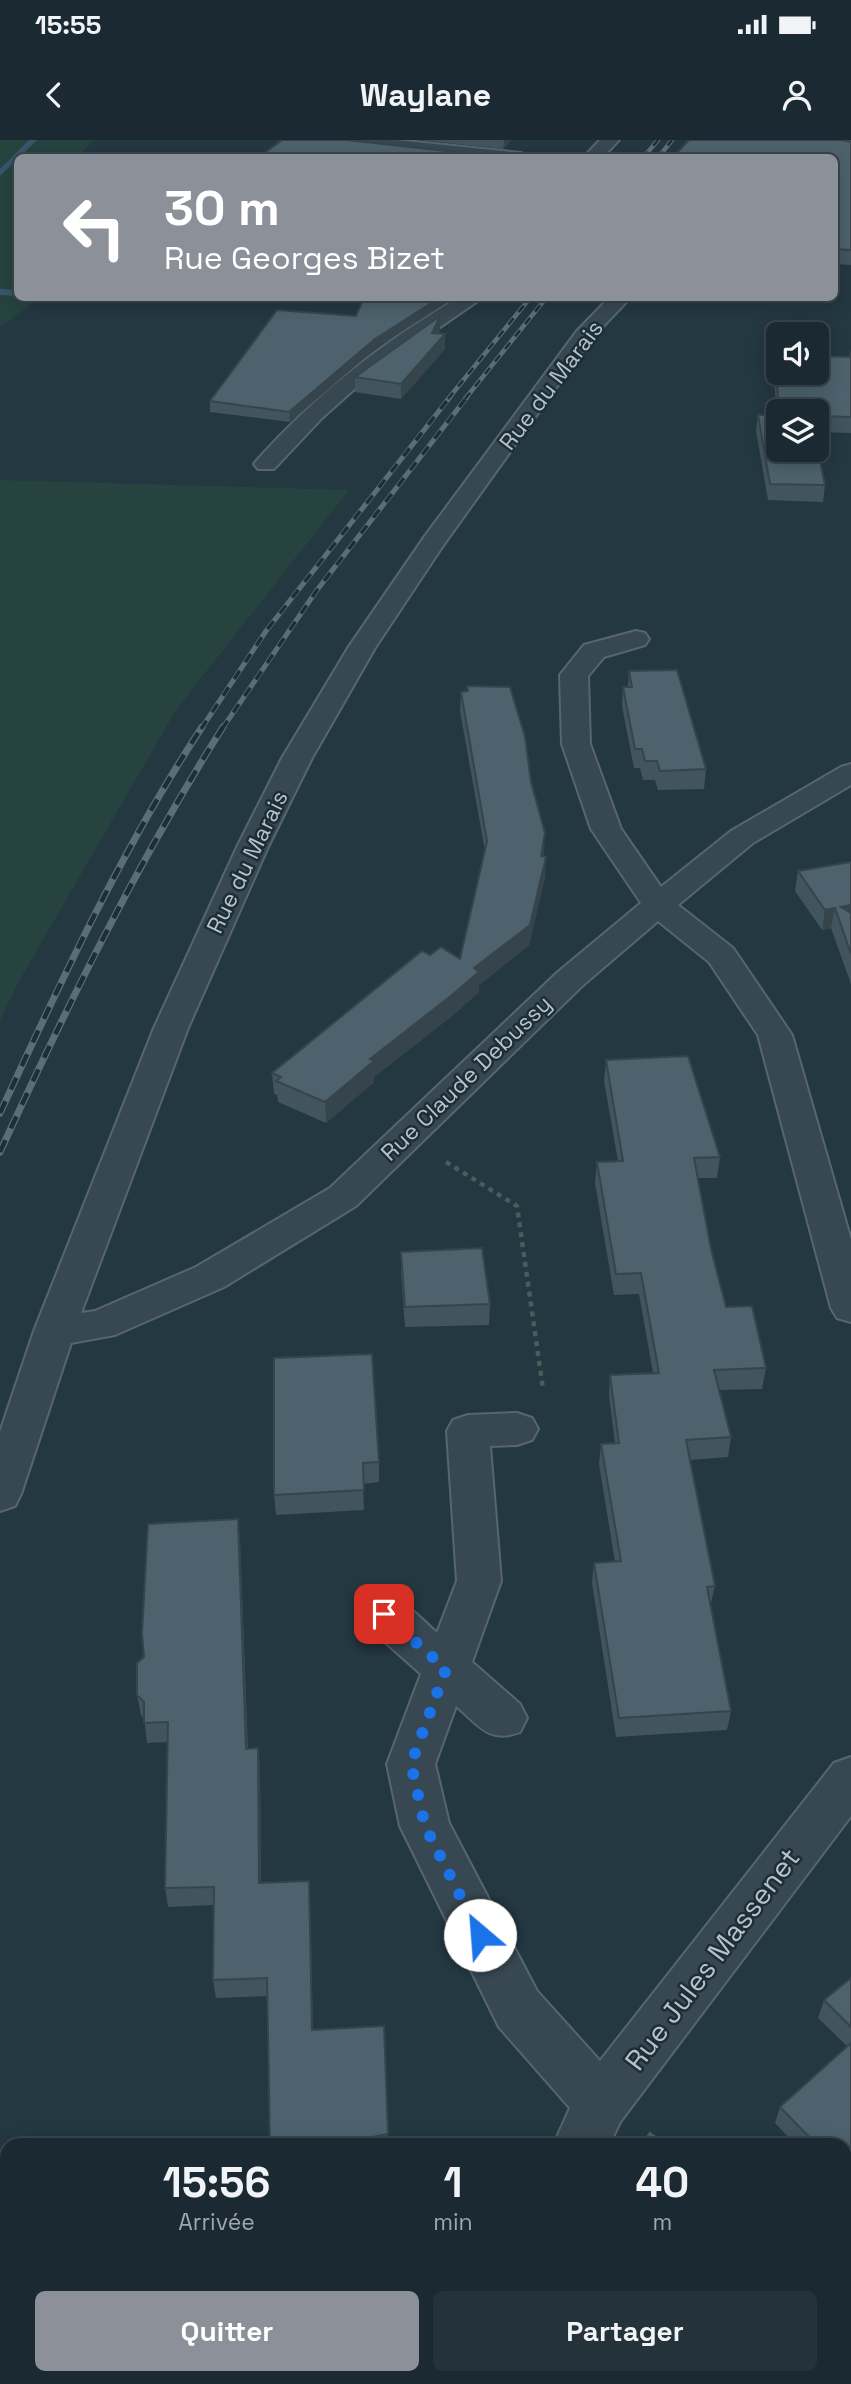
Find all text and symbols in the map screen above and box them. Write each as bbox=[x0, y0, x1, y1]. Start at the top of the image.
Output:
text: 15:55 bbox=[35, 8, 101, 42]
text: Waylane bbox=[360, 75, 491, 115]
icon: back bbox=[35, 76, 73, 114]
icon: person bbox=[778, 76, 816, 114]
text: 30 m bbox=[164, 177, 280, 239]
icon: left bbox=[49, 182, 140, 273]
text: Rue Georges Bizet bbox=[164, 238, 445, 278]
street label: Rue du Marais bbox=[492, 314, 610, 456]
map controls bbox=[766, 322, 829, 462]
button: sound bbox=[766, 322, 829, 385]
button: layers bbox=[766, 399, 829, 462]
street label: Rue du Marais bbox=[199, 786, 295, 938]
street label: Rue Claude Debussy bbox=[374, 989, 558, 1167]
pin bbox=[354, 1584, 414, 1644]
icon: arrive bbox=[365, 1595, 403, 1633]
street label: Rue Jules Massenet bbox=[617, 1841, 807, 2077]
position arrow bbox=[443, 1898, 517, 1972]
text: 15:56 bbox=[163, 2156, 271, 2209]
text: 1 bbox=[443, 2156, 462, 2209]
text: 40 bbox=[635, 2156, 689, 2209]
text: Arrivée bbox=[178, 2207, 255, 2237]
text: min bbox=[433, 2207, 473, 2237]
text: m bbox=[652, 2207, 672, 2237]
button: Quitter bbox=[35, 2291, 419, 2371]
button: Partager bbox=[433, 2291, 817, 2371]

